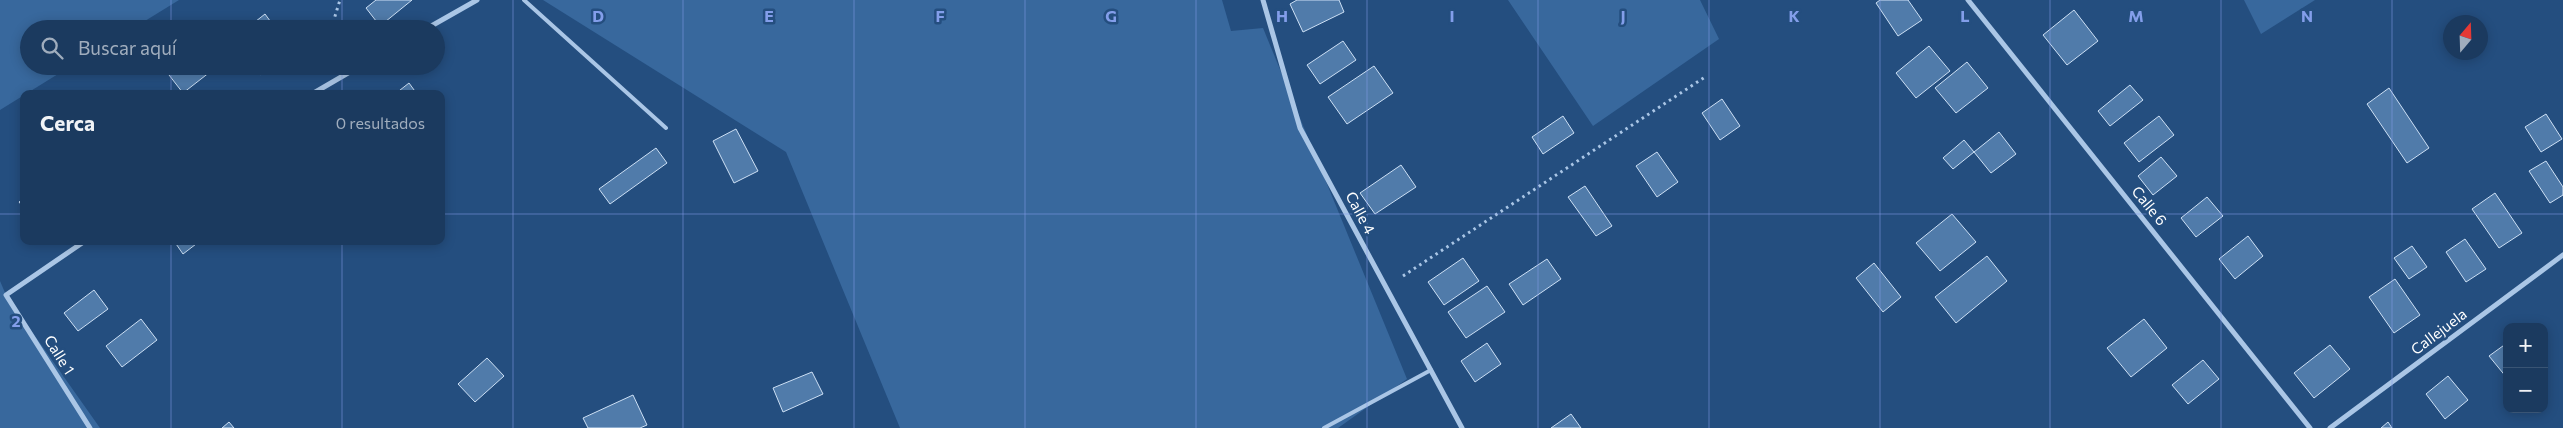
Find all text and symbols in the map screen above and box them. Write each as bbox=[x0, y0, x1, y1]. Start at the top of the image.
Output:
text: D bbox=[592, 6, 604, 25]
text: E bbox=[764, 6, 774, 25]
text: F bbox=[935, 6, 945, 25]
text: G bbox=[1105, 6, 1117, 25]
text: H bbox=[1276, 6, 1288, 25]
text: I bbox=[1449, 6, 1455, 25]
text: J bbox=[1620, 6, 1626, 25]
text: K bbox=[1788, 6, 1800, 25]
text: L bbox=[1960, 6, 1970, 25]
text: M bbox=[2128, 6, 2144, 25]
text: N bbox=[2301, 6, 2313, 25]
north arrow bbox=[2443, 15, 2488, 60]
search box bbox=[20, 20, 445, 75]
icon: search bbox=[38, 34, 66, 62]
text: Buscar aquí bbox=[78, 36, 177, 59]
text: Cerca bbox=[40, 110, 95, 135]
text: 0 resultados bbox=[336, 113, 425, 132]
street label: Calle 6 bbox=[2128, 182, 2171, 229]
street label: Calle 4 bbox=[1342, 188, 1380, 237]
street label: Callejuela bbox=[2407, 304, 2470, 358]
text: 2 bbox=[11, 311, 21, 330]
map controls bbox=[2503, 323, 2548, 413]
button: + bbox=[2503, 323, 2548, 368]
street label: Calle 1 bbox=[41, 331, 79, 377]
button: − bbox=[2503, 368, 2548, 413]

